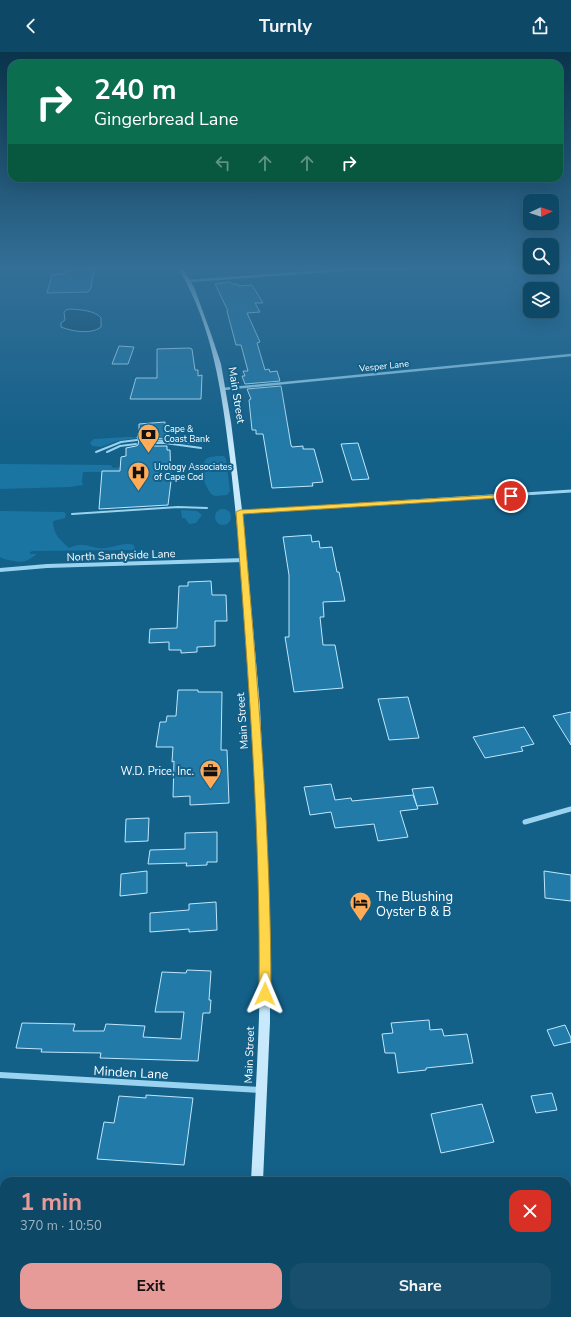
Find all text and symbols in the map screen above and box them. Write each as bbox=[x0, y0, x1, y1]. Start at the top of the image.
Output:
text: Turnly bbox=[259, 14, 312, 38]
icon: back bbox=[20, 15, 42, 37]
icon: share bbox=[529, 15, 551, 37]
text: 240 m bbox=[94, 71, 177, 109]
icon: right bbox=[28, 76, 80, 128]
text: Gingerbread Lane bbox=[94, 107, 238, 131]
icon: left bbox=[212, 152, 234, 174]
icon: ahead bbox=[254, 152, 276, 174]
icon: ahead bbox=[296, 152, 318, 174]
icon: right bbox=[338, 152, 360, 174]
north arrow bbox=[523, 194, 559, 230]
map controls bbox=[523, 194, 559, 318]
button: search bbox=[523, 238, 559, 274]
button: layers bbox=[523, 282, 559, 318]
street label: Vesper Lane bbox=[358, 357, 410, 375]
street label: Main Street bbox=[225, 366, 248, 424]
bank icon: Cape & Coast Bank bbox=[135, 421, 161, 454]
place label: Cape & Coast Bank bbox=[164, 423, 210, 445]
hospital icon: Urology Associates of Cape Cod bbox=[126, 459, 152, 492]
place label: Urology Associates of Cape Cod bbox=[154, 461, 232, 483]
pin bbox=[494, 479, 528, 513]
icon: arrive bbox=[500, 485, 522, 507]
street label: North Sandyside Lane bbox=[66, 546, 176, 565]
street label: Main Street bbox=[233, 692, 252, 750]
office icon: W.D. Price, Inc. bbox=[197, 758, 223, 791]
place label: W.D. Price, Inc. bbox=[121, 764, 194, 779]
place label: The Blushing Oyster B & B bbox=[376, 888, 453, 921]
hotel icon: The Blushing Oyster B & B bbox=[347, 890, 373, 923]
position arrow bbox=[244, 973, 286, 1015]
street label: Main Street bbox=[241, 1026, 258, 1084]
street label: Minden Lane bbox=[93, 1062, 169, 1084]
text: 1 min bbox=[20, 1186, 82, 1218]
button: close bbox=[509, 1190, 551, 1232]
text: 370 m · 10:50 bbox=[20, 1217, 102, 1235]
button: Exit bbox=[20, 1263, 282, 1309]
button: Share bbox=[290, 1263, 551, 1309]

